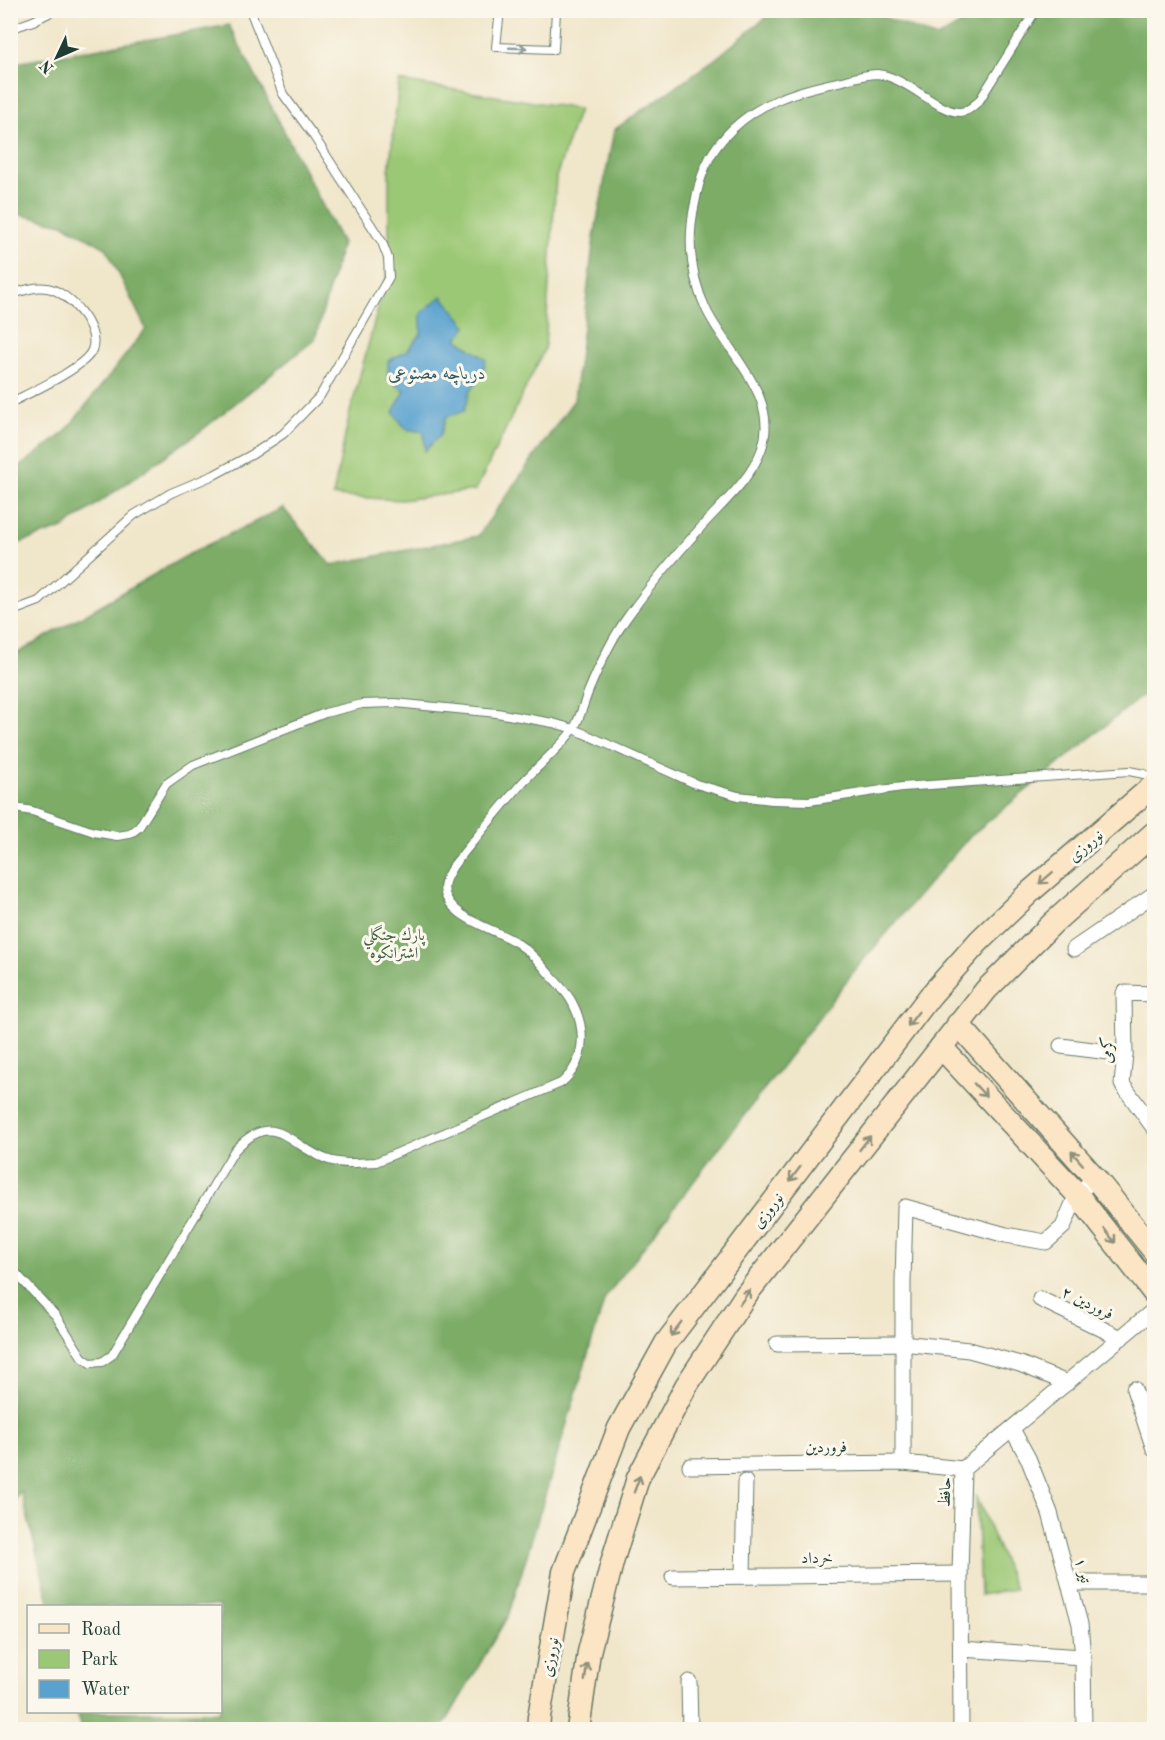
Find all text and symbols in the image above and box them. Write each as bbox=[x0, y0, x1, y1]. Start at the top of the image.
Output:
north arrow bbox=[27, 27, 87, 87]
one-way arrow bbox=[507, 42, 527, 53]
text: N bbox=[37, 56, 58, 76]
water label: دریاچه مصنوعی bbox=[388, 365, 486, 386]
street label: نوروزی bbox=[1066, 827, 1107, 866]
one-way arrow bbox=[1038, 871, 1054, 884]
park label: پارك جنگلي اشترانكوه bbox=[363, 924, 426, 963]
one-way arrow bbox=[906, 1011, 919, 1027]
street label: کرمی bbox=[1098, 1036, 1117, 1064]
one-way arrow bbox=[973, 1082, 987, 1097]
one-way arrow bbox=[858, 1136, 871, 1152]
one-way arrow bbox=[1070, 1150, 1084, 1165]
one-way arrow bbox=[788, 1166, 801, 1182]
street label: نوروزی bbox=[750, 1190, 788, 1233]
one-way arrow bbox=[1103, 1227, 1116, 1243]
street label: فروردین ۲ bbox=[1058, 1284, 1116, 1324]
one-way arrow bbox=[738, 1289, 751, 1305]
one-way arrow bbox=[670, 1321, 683, 1337]
street label: فروردین bbox=[805, 1440, 847, 1457]
one-way arrow bbox=[632, 1475, 643, 1493]
street label: حافظ bbox=[936, 1477, 955, 1507]
street label: خرداد bbox=[801, 1551, 833, 1568]
street label: تیر ۱ bbox=[1071, 1556, 1093, 1586]
legend bbox=[27, 1605, 222, 1713]
text: Road bbox=[81, 1621, 121, 1639]
street label: نوروزی bbox=[540, 1636, 563, 1679]
text: Park bbox=[81, 1651, 118, 1669]
one-way arrow bbox=[581, 1662, 592, 1682]
text: Water bbox=[81, 1681, 130, 1699]

